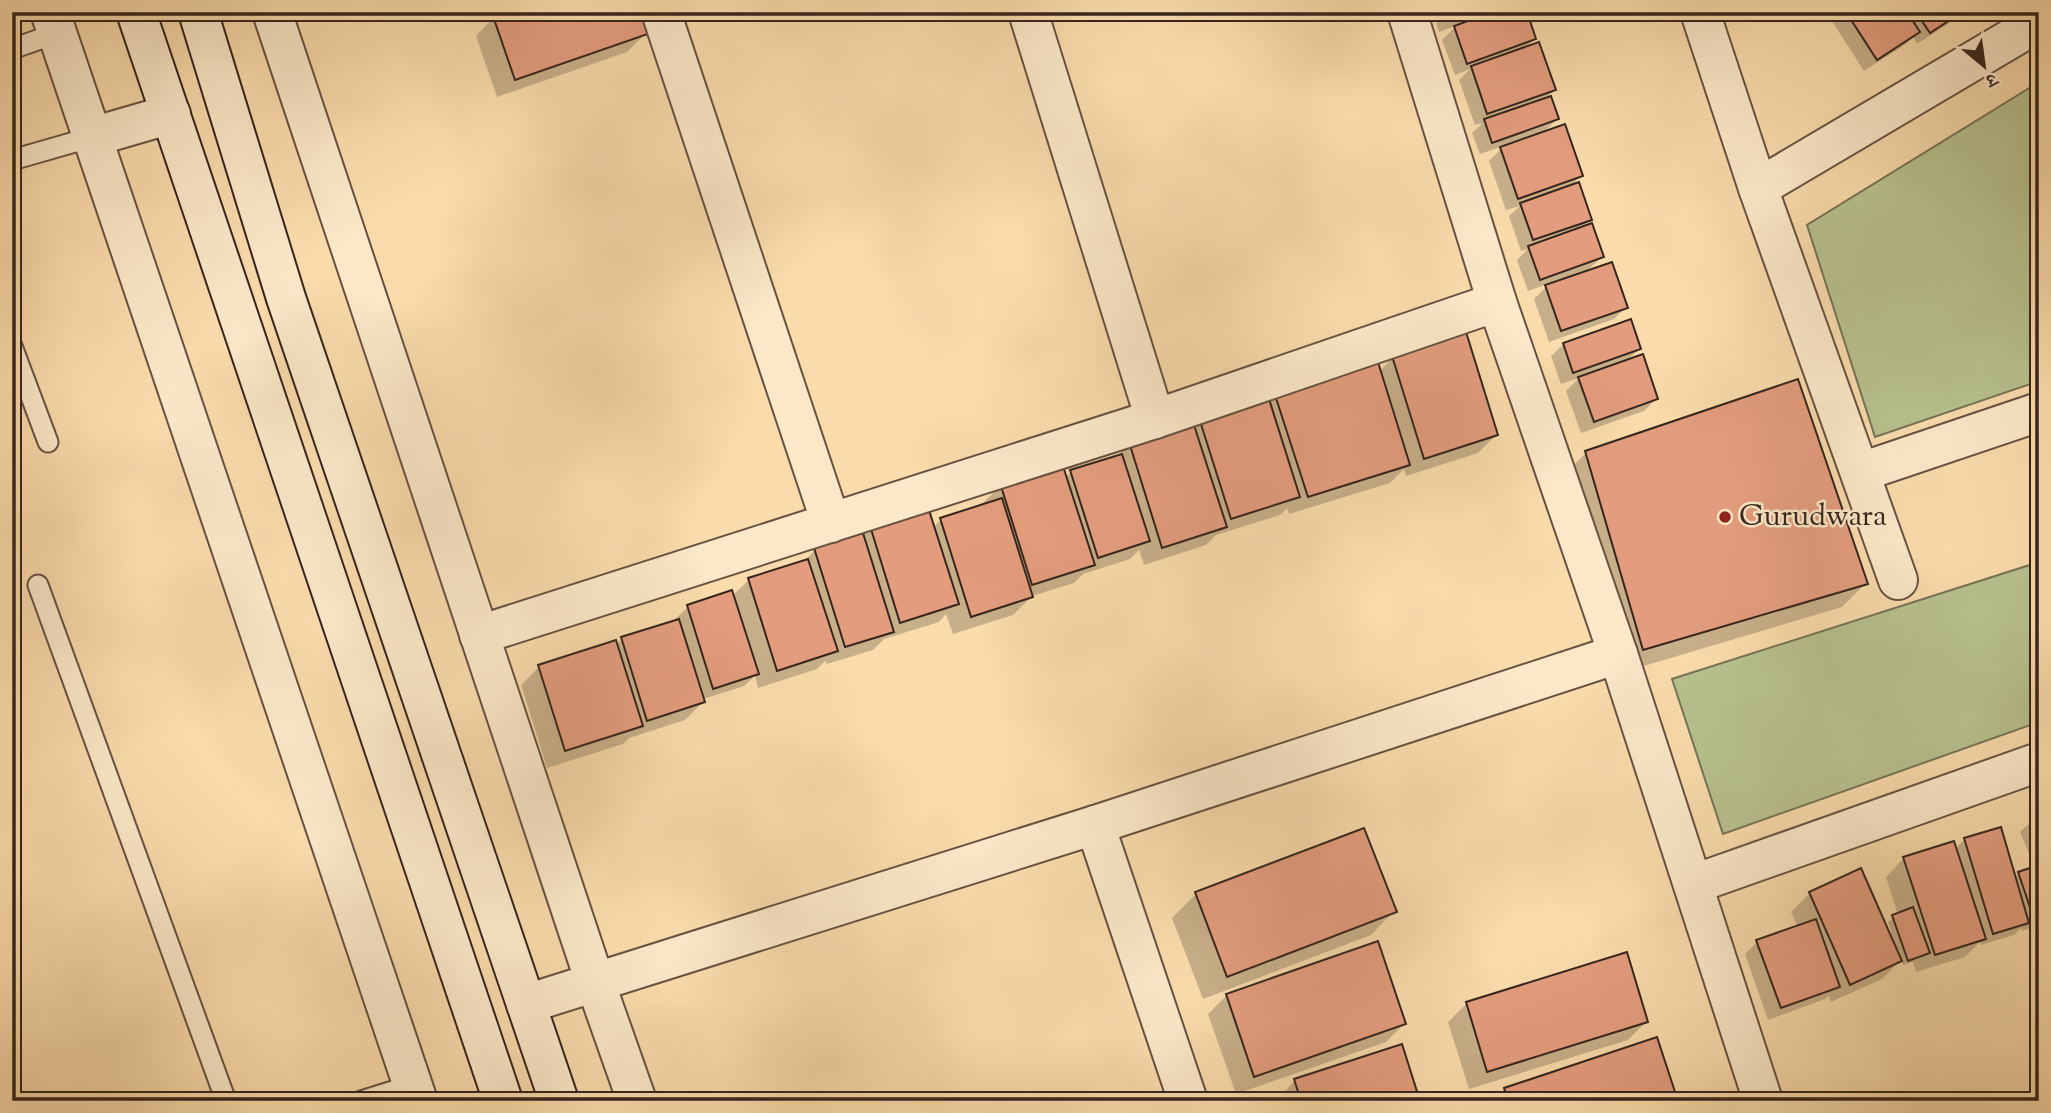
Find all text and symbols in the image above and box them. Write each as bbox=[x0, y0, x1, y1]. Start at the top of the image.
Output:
north arrow bbox=[1950, 32, 2020, 102]
text: उ bbox=[1979, 64, 2004, 93]
place label: Gurudwara bbox=[1739, 496, 1887, 539]
marker: Gurudwara bbox=[1717, 509, 1733, 525]

